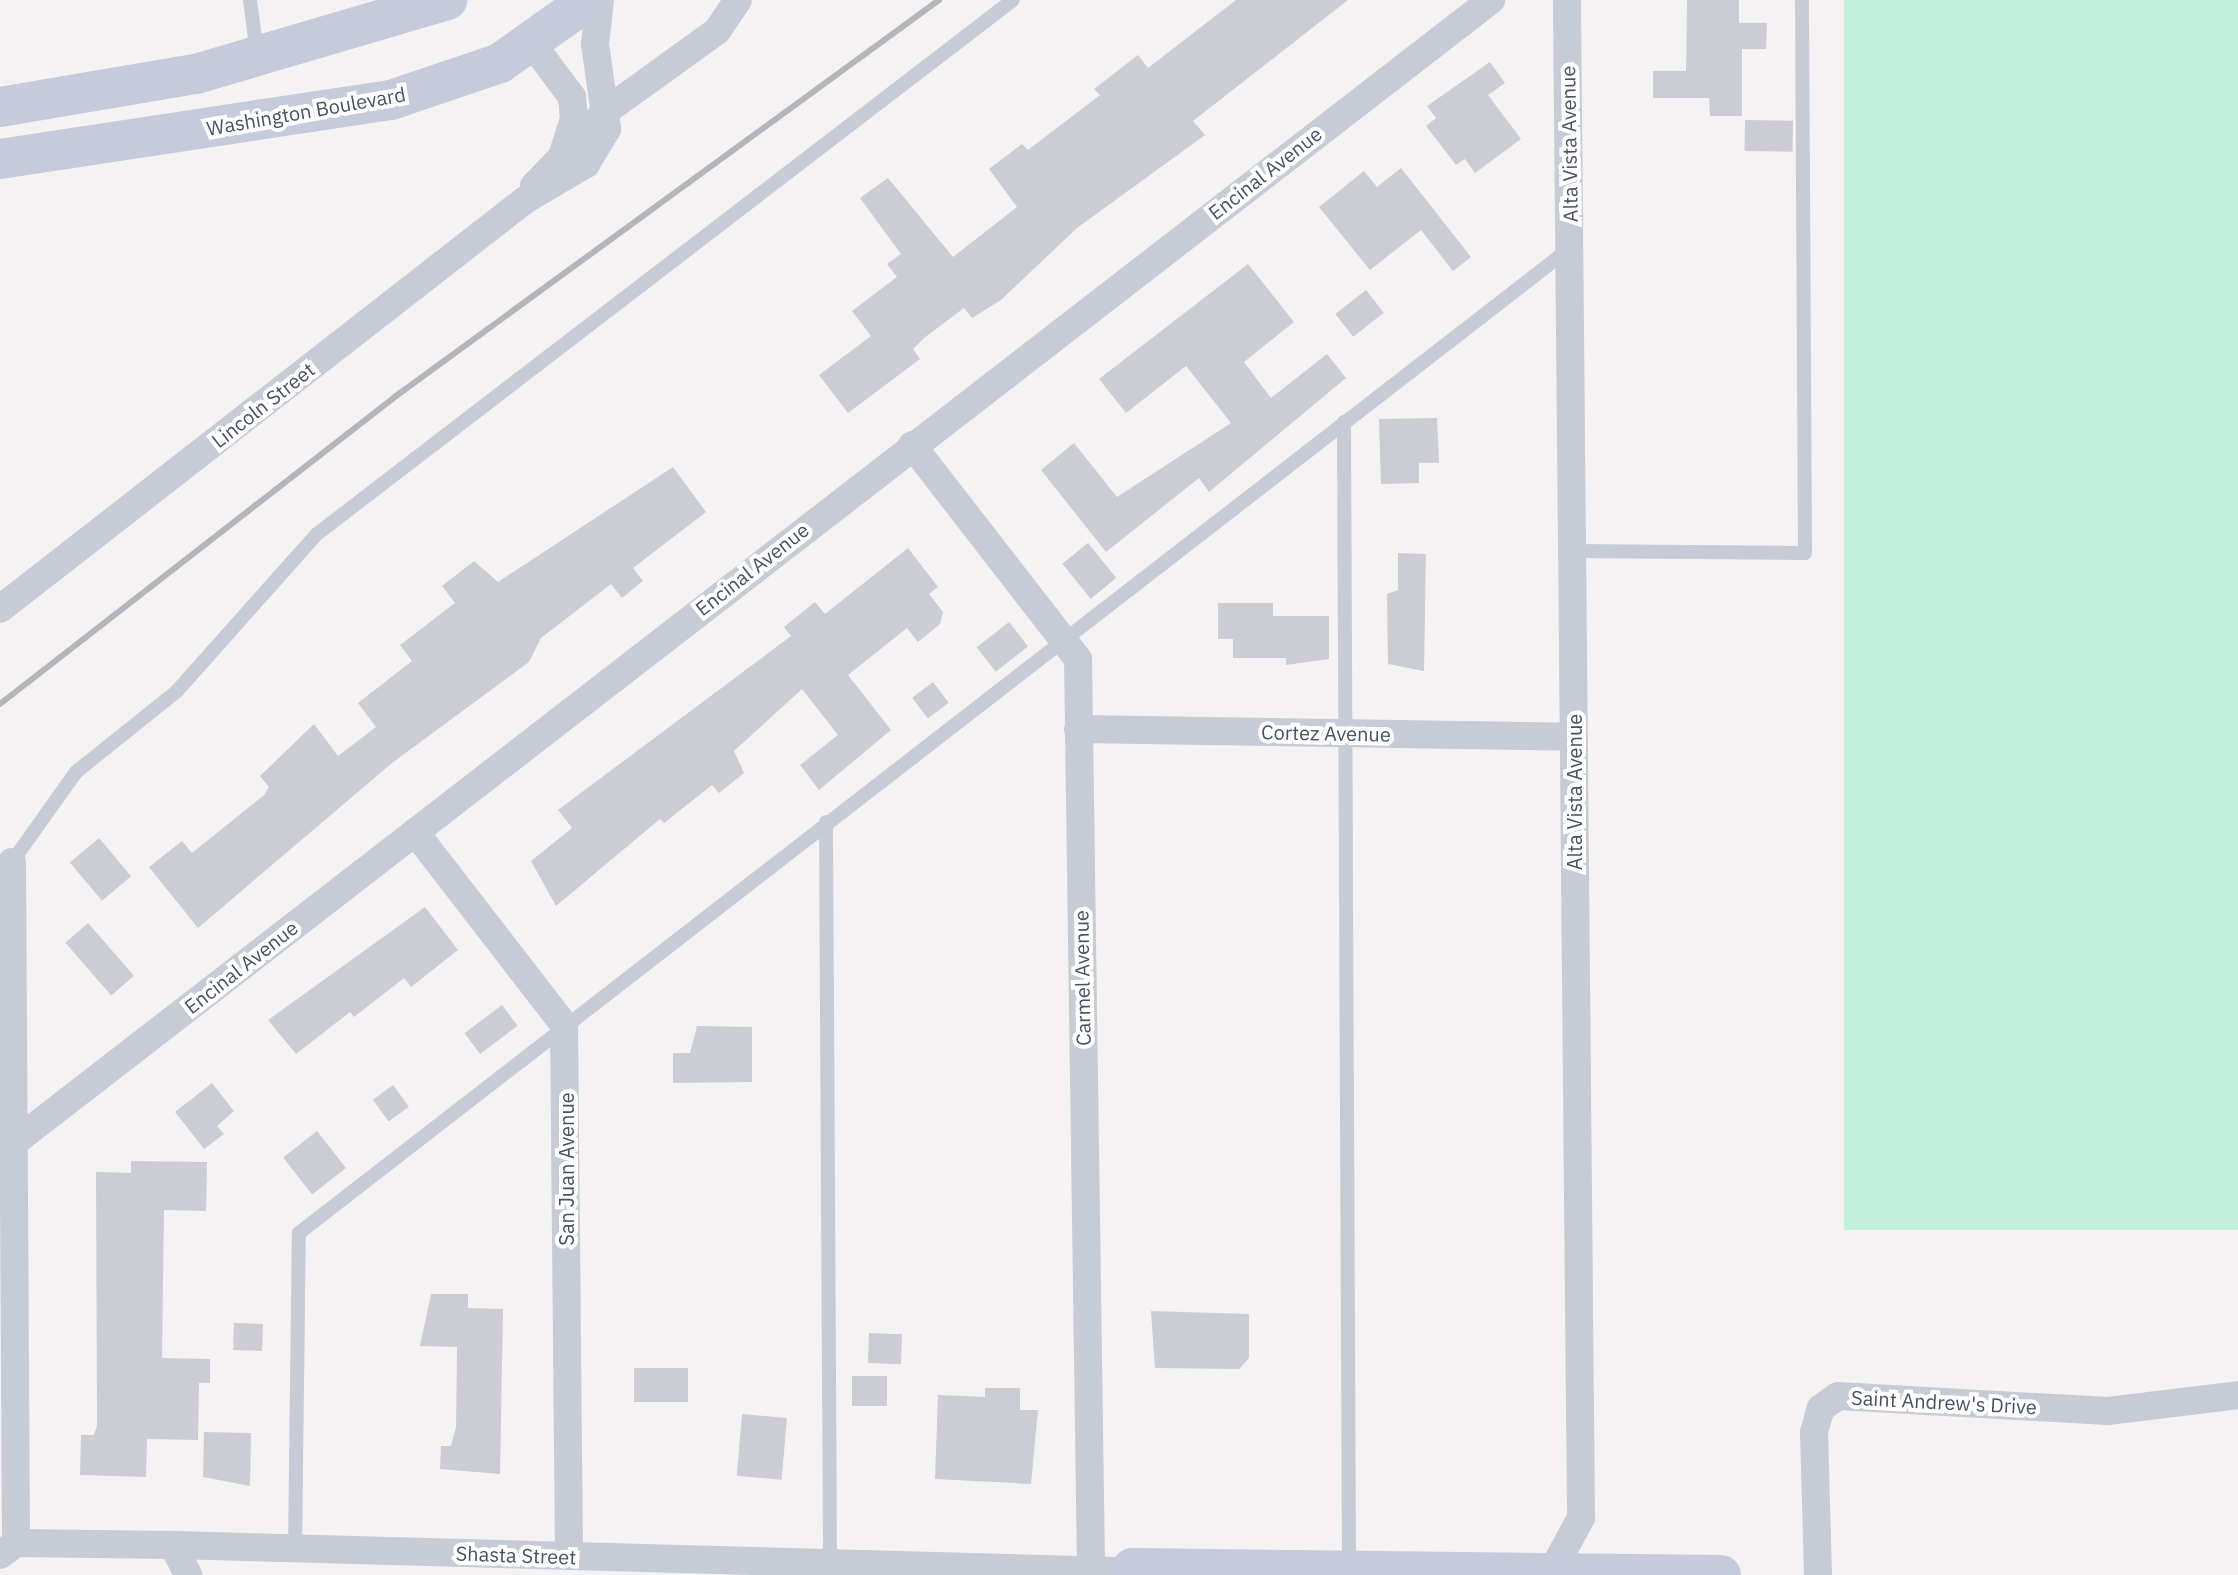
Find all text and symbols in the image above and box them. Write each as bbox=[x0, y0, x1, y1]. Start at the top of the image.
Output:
street label: Alta Vista Avenue bbox=[1556, 66, 1582, 222]
street label: Washington Boulevard bbox=[205, 82, 407, 140]
street label: Encinal Avenue bbox=[1204, 121, 1326, 225]
street label: Lincoln Street bbox=[207, 357, 319, 453]
street label: Encinal Avenue bbox=[691, 517, 813, 621]
street label: Alta Vista Avenue bbox=[1562, 714, 1586, 870]
street label: Cortez Avenue bbox=[1261, 720, 1391, 746]
street label: Carmel Avenue bbox=[1069, 910, 1095, 1046]
street label: Encinal Avenue bbox=[180, 915, 302, 1019]
street label: San Juan Avenue bbox=[554, 1092, 578, 1246]
street label: Saint Andrew's Drive bbox=[1851, 1385, 2037, 1419]
street label: Shasta Street bbox=[455, 1541, 577, 1569]

